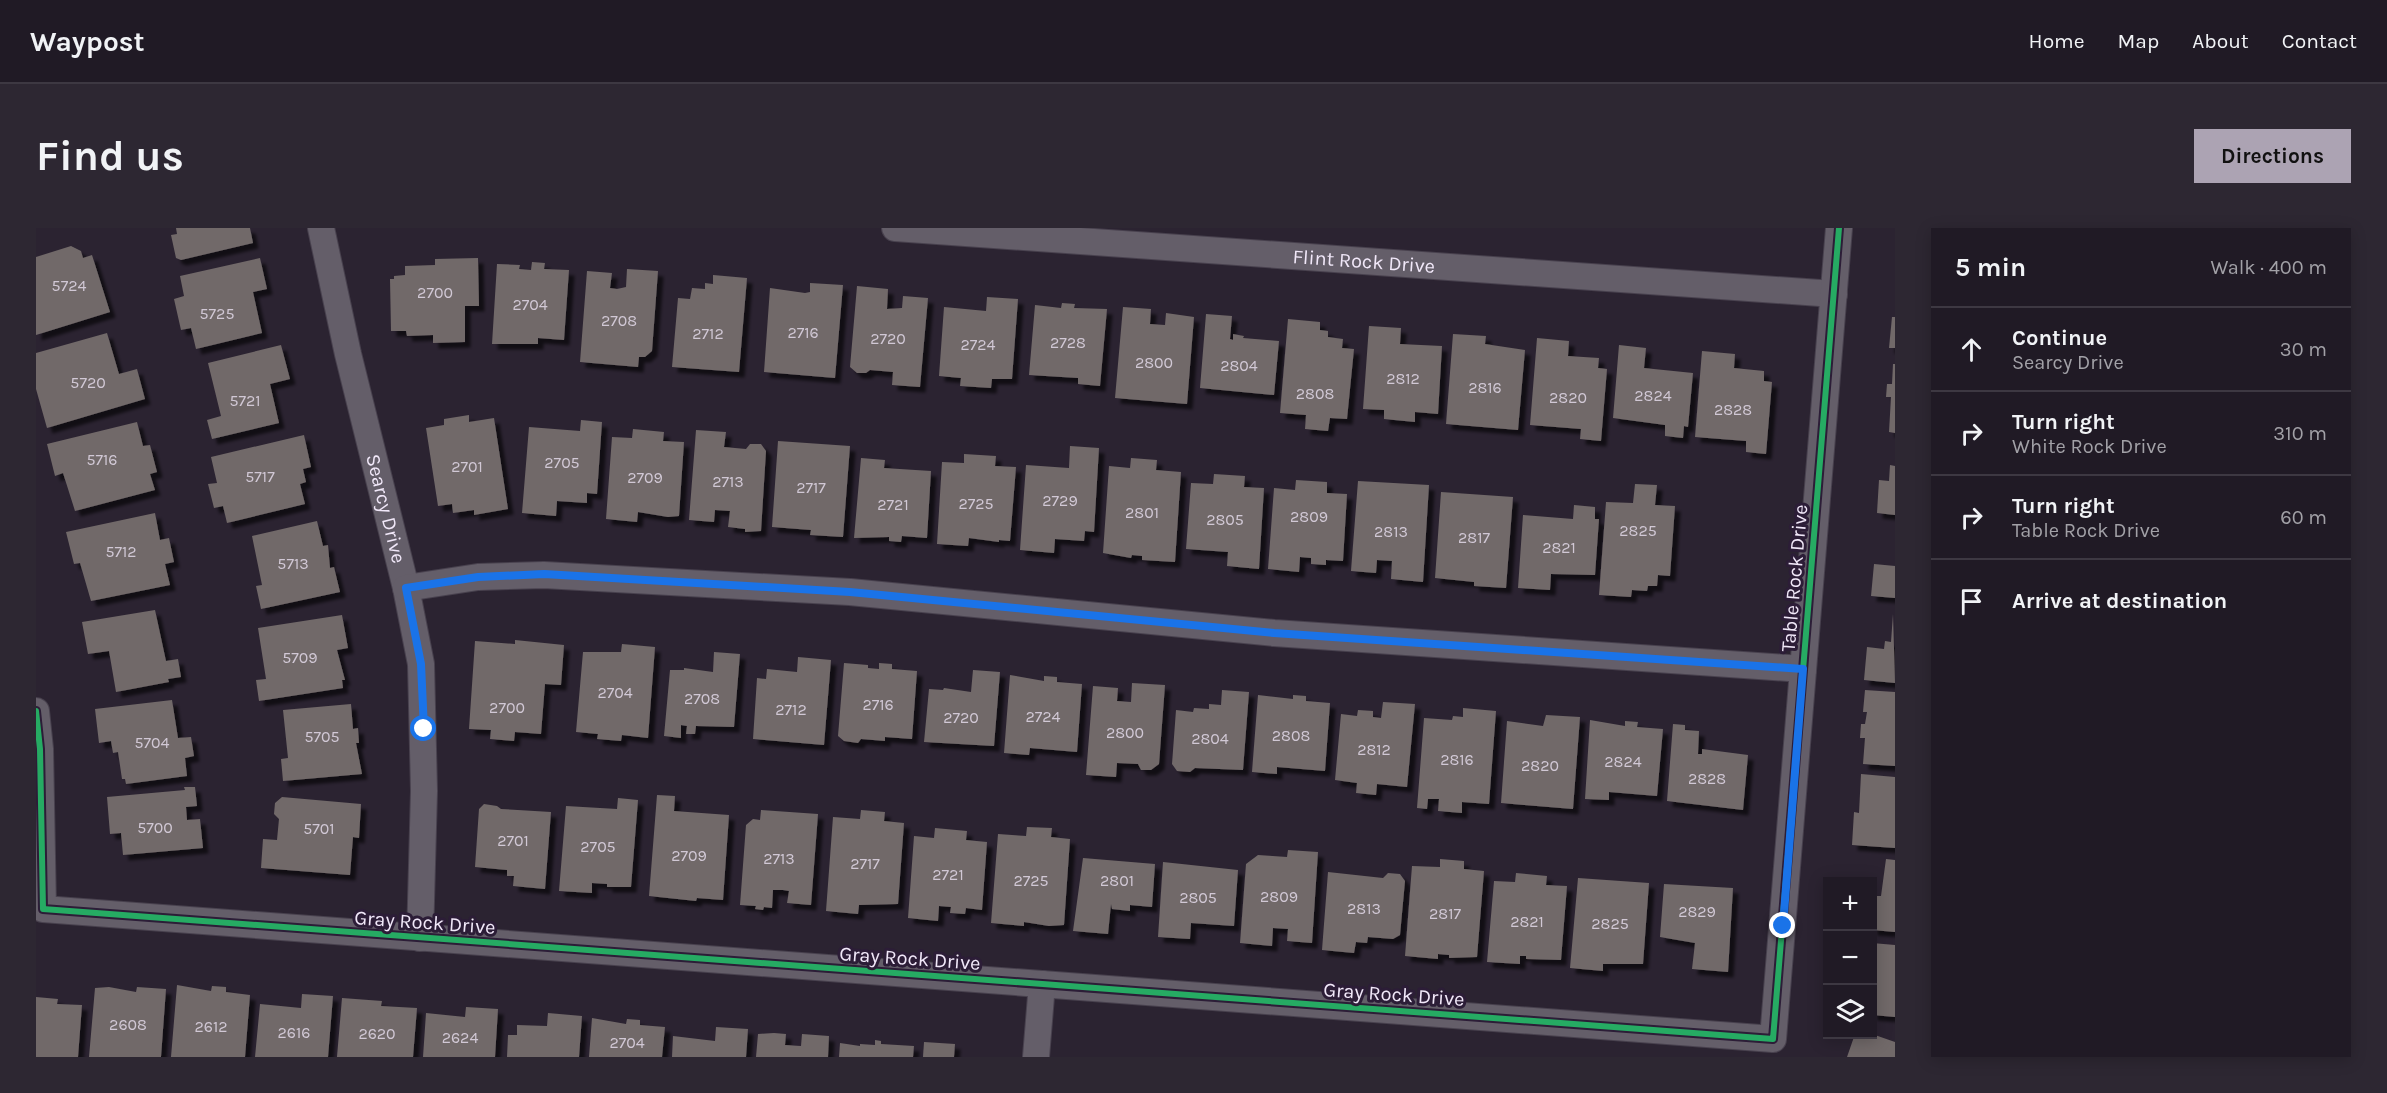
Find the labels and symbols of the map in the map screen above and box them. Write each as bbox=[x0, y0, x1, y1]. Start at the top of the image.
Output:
street label: Flint Rock Drive bbox=[1292, 245, 1436, 278]
house number: 5724 bbox=[52, 276, 86, 295]
house number: 2700 bbox=[417, 283, 453, 302]
house number: 2704 bbox=[512, 295, 548, 314]
house number: 5725 bbox=[200, 304, 234, 323]
house number: 2708 bbox=[601, 311, 637, 330]
house number: 2716 bbox=[787, 323, 819, 342]
house number: 2712 bbox=[692, 324, 724, 343]
house number: 2720 bbox=[870, 329, 906, 348]
house number: 2728 bbox=[1050, 333, 1086, 352]
house number: 2724 bbox=[961, 335, 996, 354]
house number: 2800 bbox=[1135, 353, 1173, 372]
house number: 2804 bbox=[1220, 356, 1258, 375]
house number: 2812 bbox=[1386, 369, 1420, 388]
house number: 5720 bbox=[70, 373, 106, 392]
house number: 2816 bbox=[1468, 378, 1502, 397]
house number: 2808 bbox=[1296, 384, 1334, 403]
house number: 2824 bbox=[1634, 386, 1672, 405]
house number: 2820 bbox=[1549, 388, 1587, 407]
house number: 5721 bbox=[229, 391, 261, 410]
house number: 2828 bbox=[1714, 400, 1752, 419]
house number: 5716 bbox=[87, 450, 118, 469]
street label: Searcy Drive bbox=[361, 452, 410, 566]
house number: 2705 bbox=[544, 453, 580, 472]
house number: 2701 bbox=[451, 457, 483, 476]
house number: 5717 bbox=[245, 467, 275, 486]
house number: 2709 bbox=[627, 468, 663, 487]
house number: 2713 bbox=[712, 472, 744, 491]
house number: 2717 bbox=[796, 478, 826, 497]
house number: 2729 bbox=[1042, 491, 1078, 510]
house number: 2725 bbox=[958, 494, 994, 513]
house number: 2721 bbox=[877, 495, 909, 514]
house number: 2801 bbox=[1125, 503, 1159, 522]
street label: Table Rock Drive bbox=[1777, 503, 1812, 653]
house number: 2809 bbox=[1290, 507, 1328, 526]
house number: 2805 bbox=[1206, 510, 1244, 529]
house number: 2825 bbox=[1619, 521, 1657, 540]
house number: 2813 bbox=[1374, 522, 1408, 541]
house number: 2817 bbox=[1458, 528, 1490, 547]
house number: 2821 bbox=[1542, 538, 1576, 557]
house number: 5712 bbox=[105, 542, 137, 561]
house number: 5713 bbox=[277, 554, 309, 573]
house number: 5709 bbox=[282, 648, 318, 667]
house number: 2704 bbox=[597, 683, 633, 702]
house number: 2708 bbox=[684, 689, 720, 708]
house number: 2716 bbox=[862, 695, 894, 714]
house number: 2700 bbox=[489, 698, 525, 717]
house number: 2712 bbox=[775, 700, 807, 719]
house number: 2724 bbox=[1026, 707, 1061, 726]
house number: 2720 bbox=[943, 708, 979, 727]
route start bbox=[410, 715, 436, 741]
house number: 2800 bbox=[1106, 723, 1144, 742]
house number: 2808 bbox=[1272, 726, 1310, 745]
house number: 5705 bbox=[304, 727, 340, 746]
house number: 2804 bbox=[1191, 729, 1229, 748]
house number: 5704 bbox=[135, 733, 170, 752]
house number: 2812 bbox=[1357, 740, 1391, 759]
house number: 2816 bbox=[1440, 750, 1474, 769]
house number: 2824 bbox=[1604, 752, 1642, 771]
house number: 2820 bbox=[1521, 756, 1559, 775]
house number: 2828 bbox=[1688, 769, 1726, 788]
house number: 5700 bbox=[137, 818, 173, 837]
house number: 5701 bbox=[303, 819, 335, 838]
house number: 2701 bbox=[497, 831, 529, 850]
house number: 2705 bbox=[580, 837, 616, 856]
house number: 2709 bbox=[671, 846, 707, 865]
house number: 2713 bbox=[763, 849, 795, 868]
house number: 2717 bbox=[850, 854, 880, 873]
house number: 2721 bbox=[932, 865, 964, 884]
house number: 2725 bbox=[1013, 871, 1049, 890]
house number: 2801 bbox=[1100, 871, 1134, 890]
house number: 2809 bbox=[1260, 887, 1298, 906]
house number: 2805 bbox=[1179, 888, 1217, 907]
house number: 2813 bbox=[1347, 899, 1381, 918]
house number: 2829 bbox=[1678, 902, 1716, 921]
house number: 2817 bbox=[1429, 904, 1461, 923]
street label: Gray Rock Drive bbox=[354, 906, 496, 939]
house number: 2821 bbox=[1510, 912, 1544, 931]
route end bbox=[1769, 912, 1795, 938]
house number: 2825 bbox=[1591, 914, 1629, 933]
street label: Gray Rock Drive bbox=[839, 942, 981, 975]
street label: Gray Rock Drive bbox=[1323, 978, 1465, 1011]
house number: 2608 bbox=[109, 1015, 147, 1034]
house number: 2612 bbox=[195, 1017, 228, 1036]
house number: 2616 bbox=[278, 1023, 310, 1042]
house number: 2620 bbox=[358, 1024, 396, 1043]
house number: 2624 bbox=[442, 1028, 478, 1047]
house number: 2704 bbox=[609, 1033, 645, 1052]

